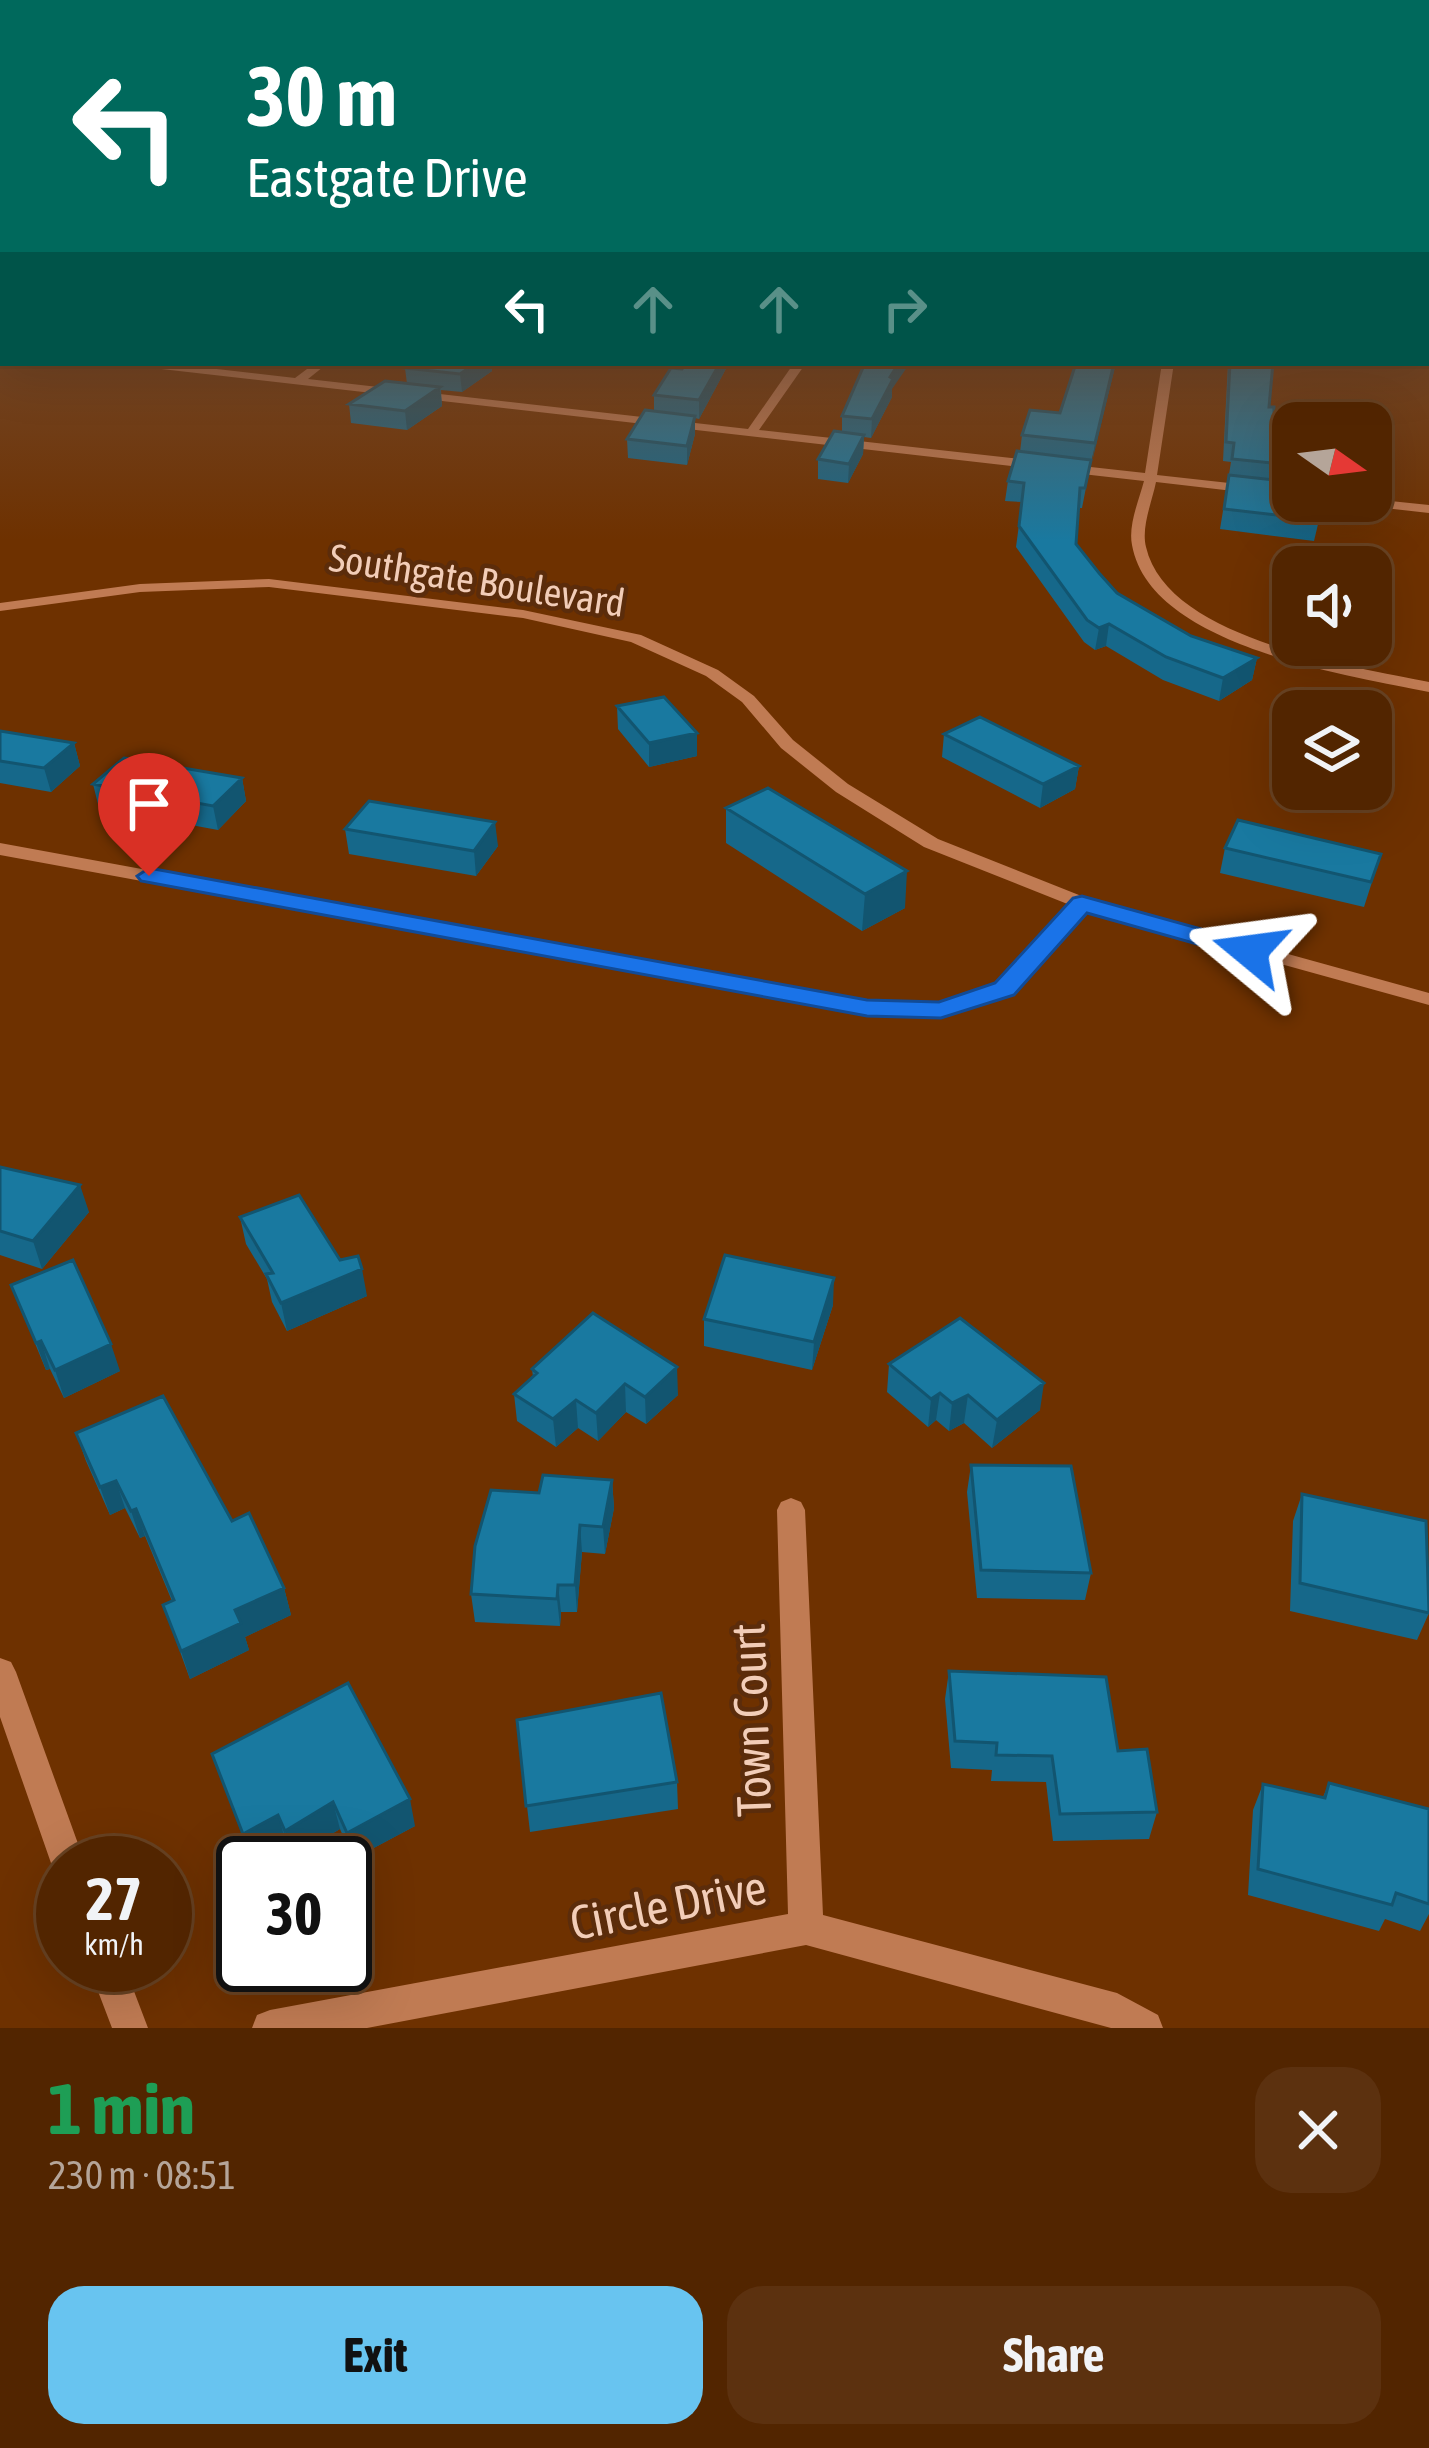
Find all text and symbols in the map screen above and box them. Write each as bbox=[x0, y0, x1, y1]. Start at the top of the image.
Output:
icon: left bbox=[48, 48, 204, 204]
text: 30 m bbox=[246, 48, 397, 144]
text: Eastgate Drive bbox=[246, 147, 528, 208]
icon: left bbox=[494, 276, 560, 342]
icon: ahead bbox=[620, 276, 686, 342]
icon: ahead bbox=[746, 276, 812, 342]
icon: right bbox=[872, 276, 938, 342]
north arrow bbox=[1272, 402, 1392, 522]
map controls bbox=[1272, 402, 1392, 810]
street label: Southgate Boulevard bbox=[326, 535, 628, 625]
button: sound bbox=[1272, 546, 1392, 666]
button: layers bbox=[1272, 690, 1392, 810]
pin bbox=[98, 753, 200, 876]
icon: arrive bbox=[116, 771, 182, 837]
position arrow bbox=[1187, 888, 1313, 1014]
street label: Town Court bbox=[720, 1622, 781, 1818]
speed limit sign: 30 bbox=[216, 1836, 372, 1992]
street label: Circle Drive bbox=[565, 1859, 771, 1950]
text: 27 bbox=[86, 1864, 142, 1933]
text: km/h bbox=[84, 1927, 144, 1961]
text: 1 min bbox=[48, 2067, 195, 2149]
button: close bbox=[1255, 2067, 1381, 2193]
text: 230 m · 08:51 bbox=[48, 2153, 236, 2197]
button: Exit bbox=[48, 2286, 703, 2424]
button: Share bbox=[727, 2286, 1381, 2424]

